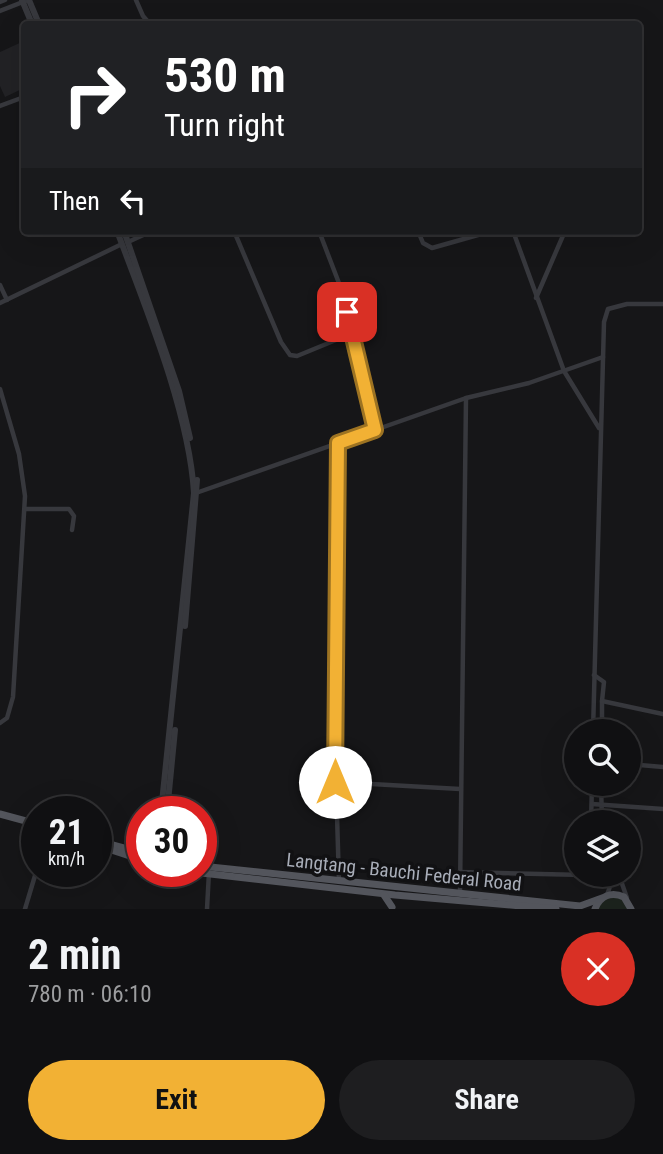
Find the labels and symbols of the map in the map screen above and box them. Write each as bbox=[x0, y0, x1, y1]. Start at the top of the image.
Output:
pin bbox=[317, 282, 377, 342]
position arrow bbox=[298, 745, 372, 819]
speed limit sign: 30 bbox=[126, 796, 217, 887]
street label: Langtang - Bauchi Federal Road bbox=[285, 848, 523, 896]

